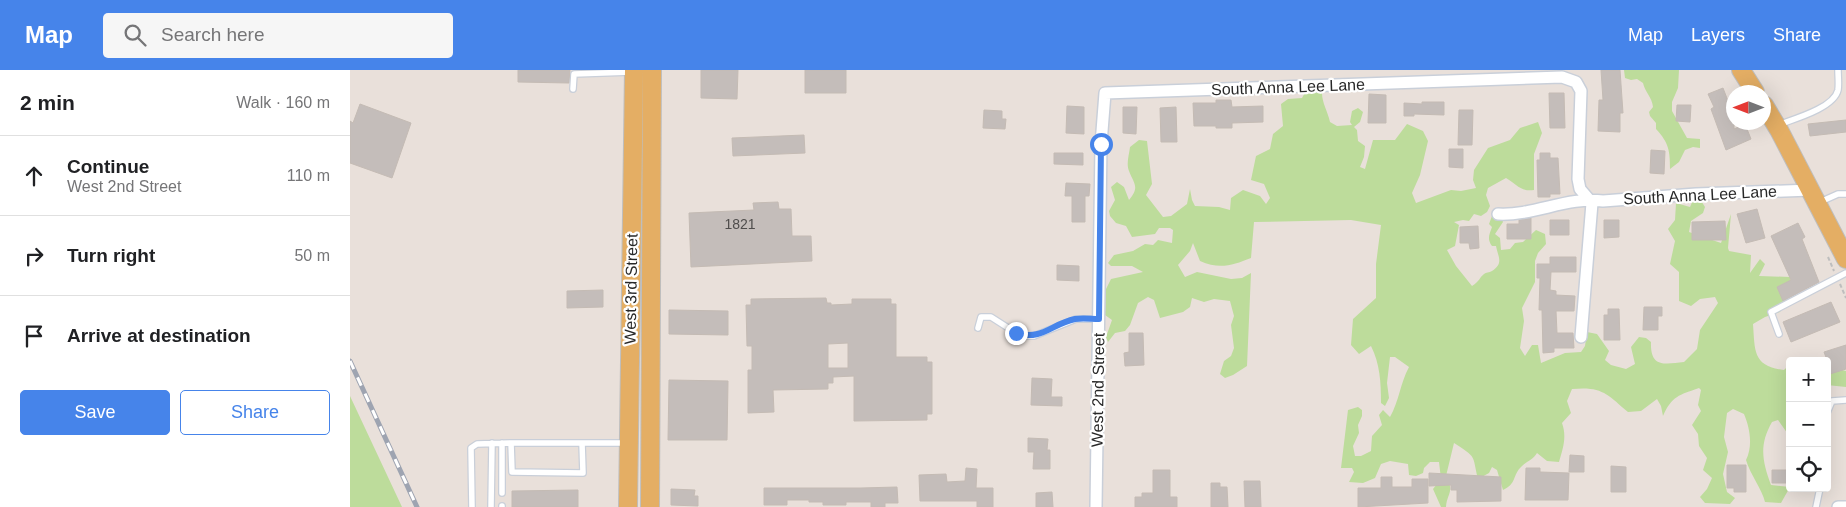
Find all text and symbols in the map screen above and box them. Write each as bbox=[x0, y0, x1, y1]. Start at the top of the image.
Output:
search box bbox=[103, 13, 453, 58]
text: Map bbox=[25, 21, 73, 48]
icon: search bbox=[121, 21, 149, 49]
text: Search here bbox=[161, 24, 265, 45]
text: Map bbox=[1628, 25, 1663, 45]
text: Layers bbox=[1691, 25, 1745, 45]
text: Share bbox=[1773, 25, 1821, 45]
street label: South Anna Lee Lane bbox=[1211, 76, 1365, 98]
north arrow bbox=[1726, 85, 1771, 130]
text: 2 min bbox=[20, 91, 75, 114]
text: Walk · 160 m bbox=[236, 94, 330, 111]
route start bbox=[1090, 133, 1113, 156]
text: Continue bbox=[67, 156, 149, 177]
icon: ahead bbox=[20, 162, 48, 190]
text: 110 m bbox=[287, 167, 330, 184]
text: West 2nd Street bbox=[67, 178, 181, 195]
street label: South Anna Lee Lane bbox=[1623, 182, 1777, 208]
house number: 1821 bbox=[724, 216, 756, 232]
street label: West 3rd Street bbox=[622, 233, 640, 345]
icon: right bbox=[20, 242, 48, 270]
text: Turn right bbox=[67, 245, 155, 266]
text: 50 m bbox=[294, 247, 330, 264]
icon: arrive bbox=[20, 322, 48, 350]
route end bbox=[1005, 322, 1028, 345]
text: Arrive at destination bbox=[67, 325, 251, 346]
street label: West 2nd Street bbox=[1089, 332, 1108, 447]
map controls bbox=[1786, 357, 1831, 492]
button: + bbox=[1786, 357, 1831, 402]
button: Save bbox=[20, 390, 170, 435]
button: Share bbox=[180, 390, 330, 435]
button: − bbox=[1786, 402, 1831, 447]
button: locate bbox=[1786, 447, 1831, 492]

